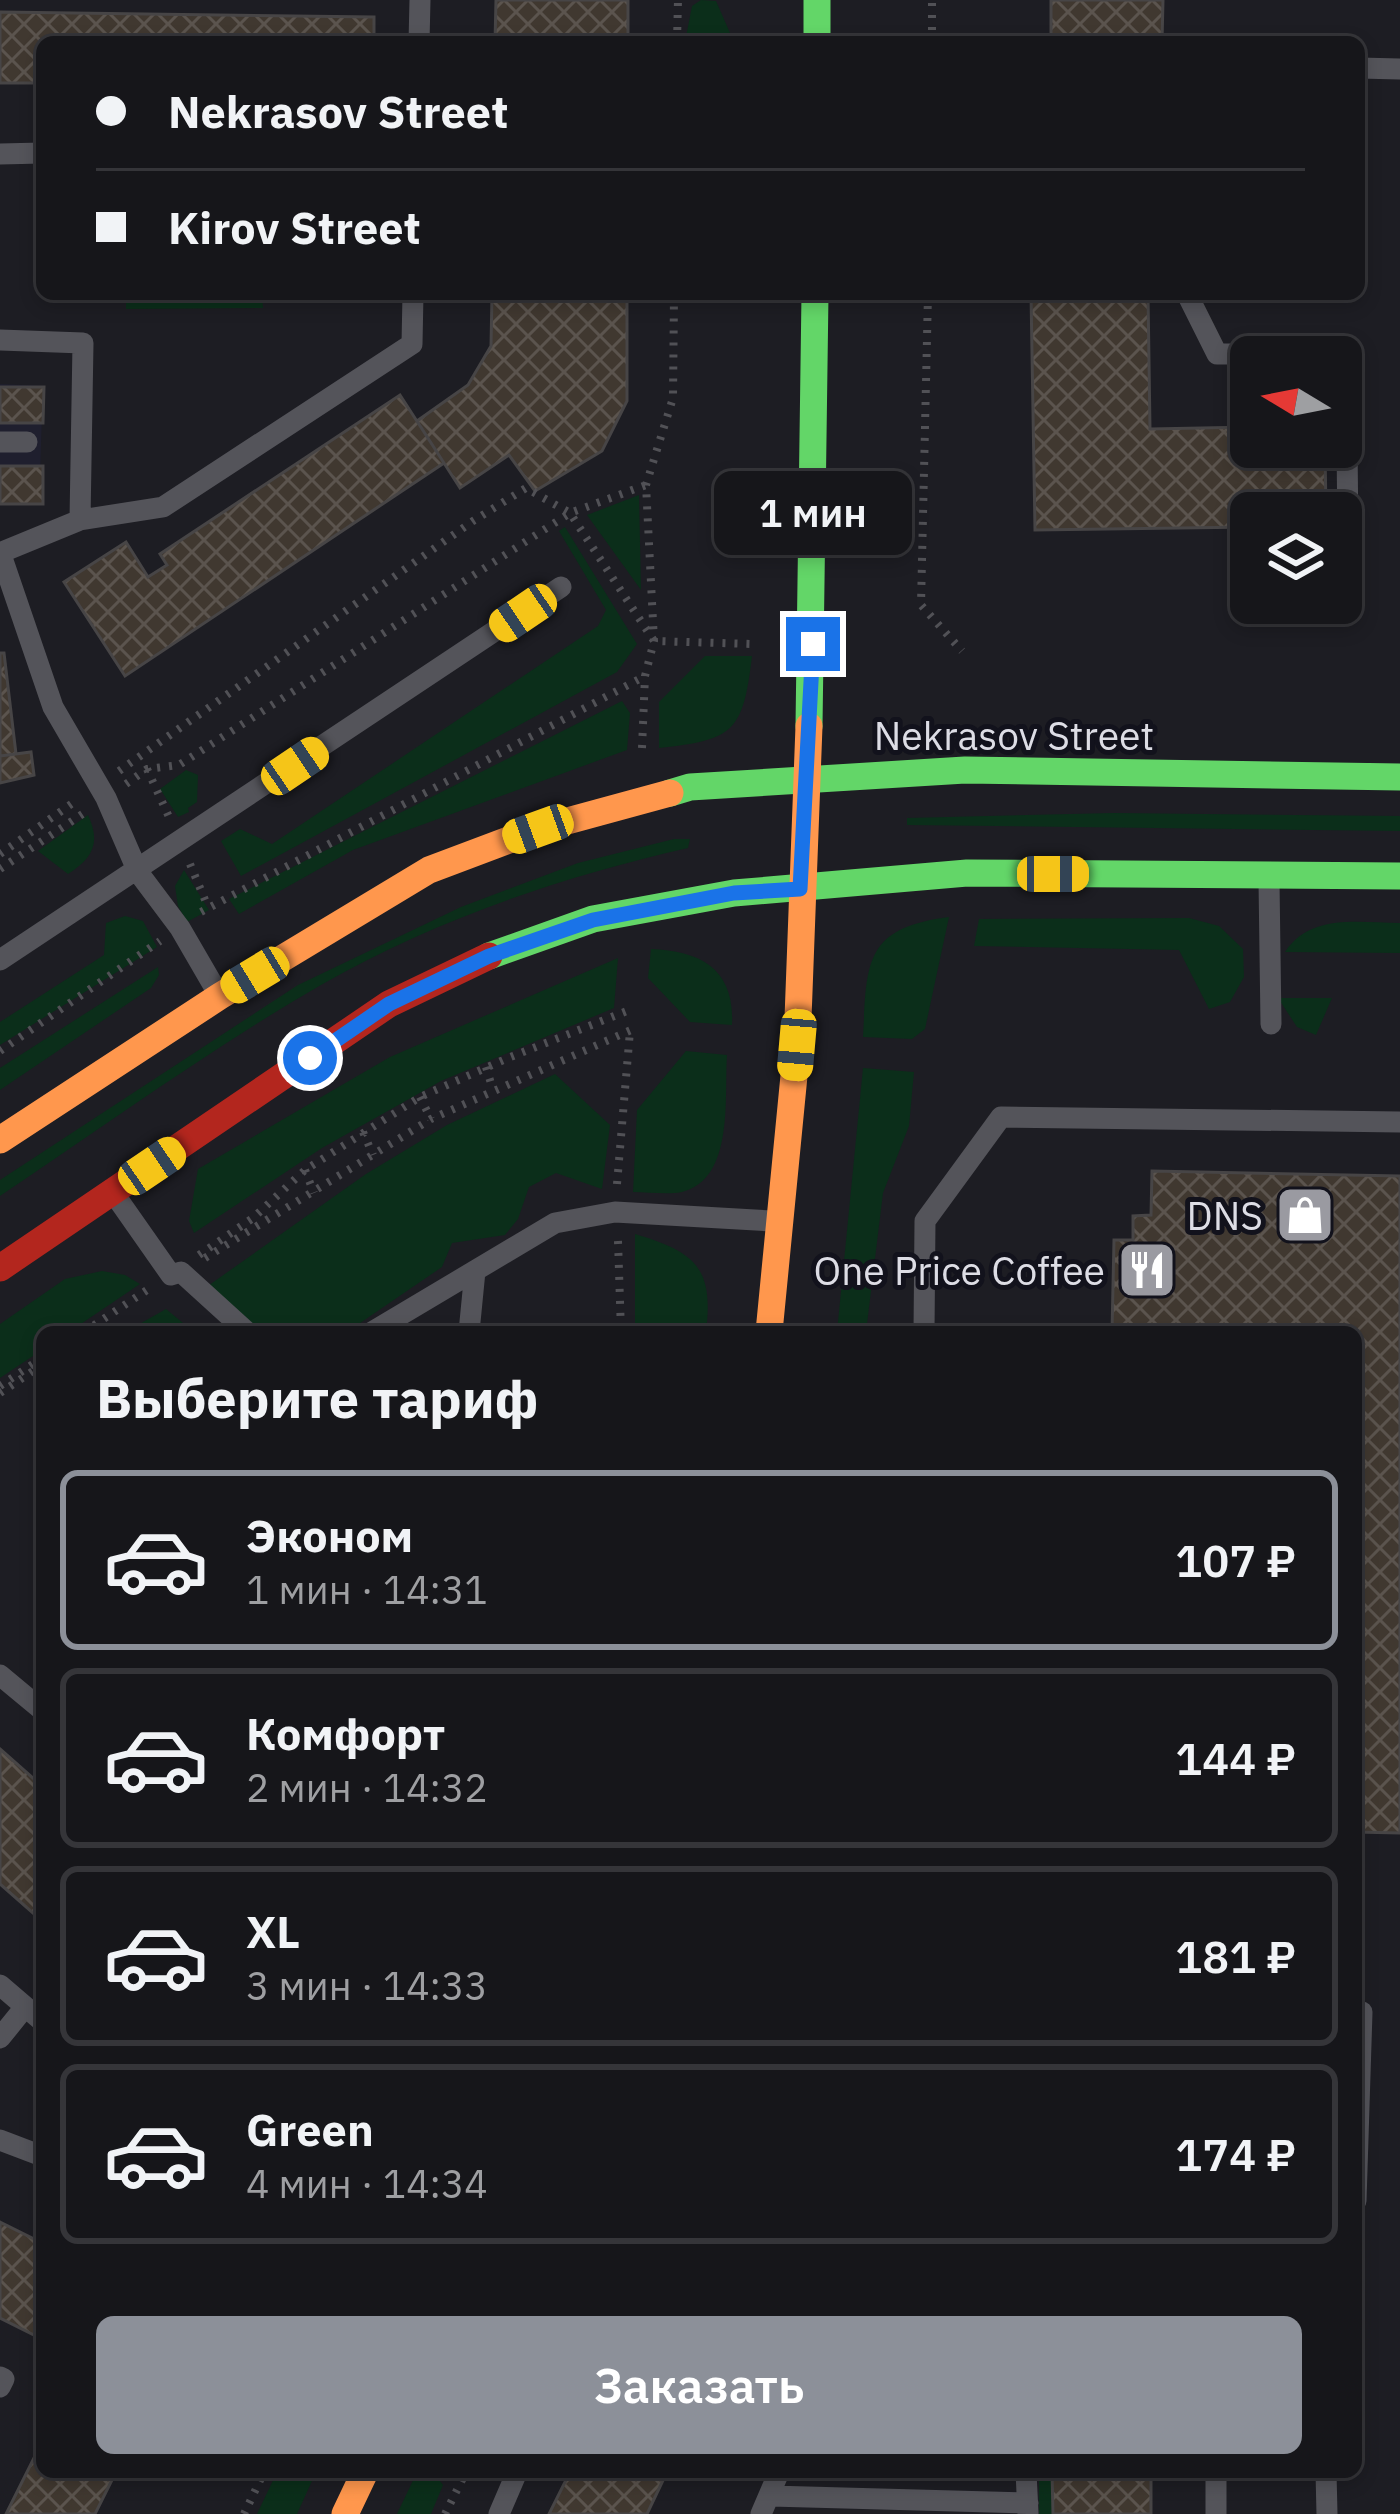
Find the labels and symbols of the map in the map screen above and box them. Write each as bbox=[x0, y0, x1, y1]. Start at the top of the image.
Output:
north arrow bbox=[1230, 336, 1362, 468]
callout: 1 мин bbox=[714, 470, 912, 554]
car bbox=[483, 578, 563, 648]
route end bbox=[786, 617, 840, 671]
street label: Nekrasov Street bbox=[874, 710, 1154, 761]
car bbox=[255, 731, 335, 801]
car bbox=[498, 800, 578, 858]
car bbox=[1017, 856, 1089, 892]
car bbox=[215, 941, 295, 1009]
car bbox=[776, 1008, 818, 1082]
route start bbox=[283, 1031, 337, 1085]
car bbox=[112, 1131, 192, 1201]
shop icon: DNS bbox=[1274, 1184, 1336, 1246]
place label: DNS bbox=[1187, 1190, 1263, 1241]
restaurant icon: One Price Coffee bbox=[1116, 1239, 1178, 1301]
place label: One Price Coffee bbox=[814, 1245, 1105, 1296]

